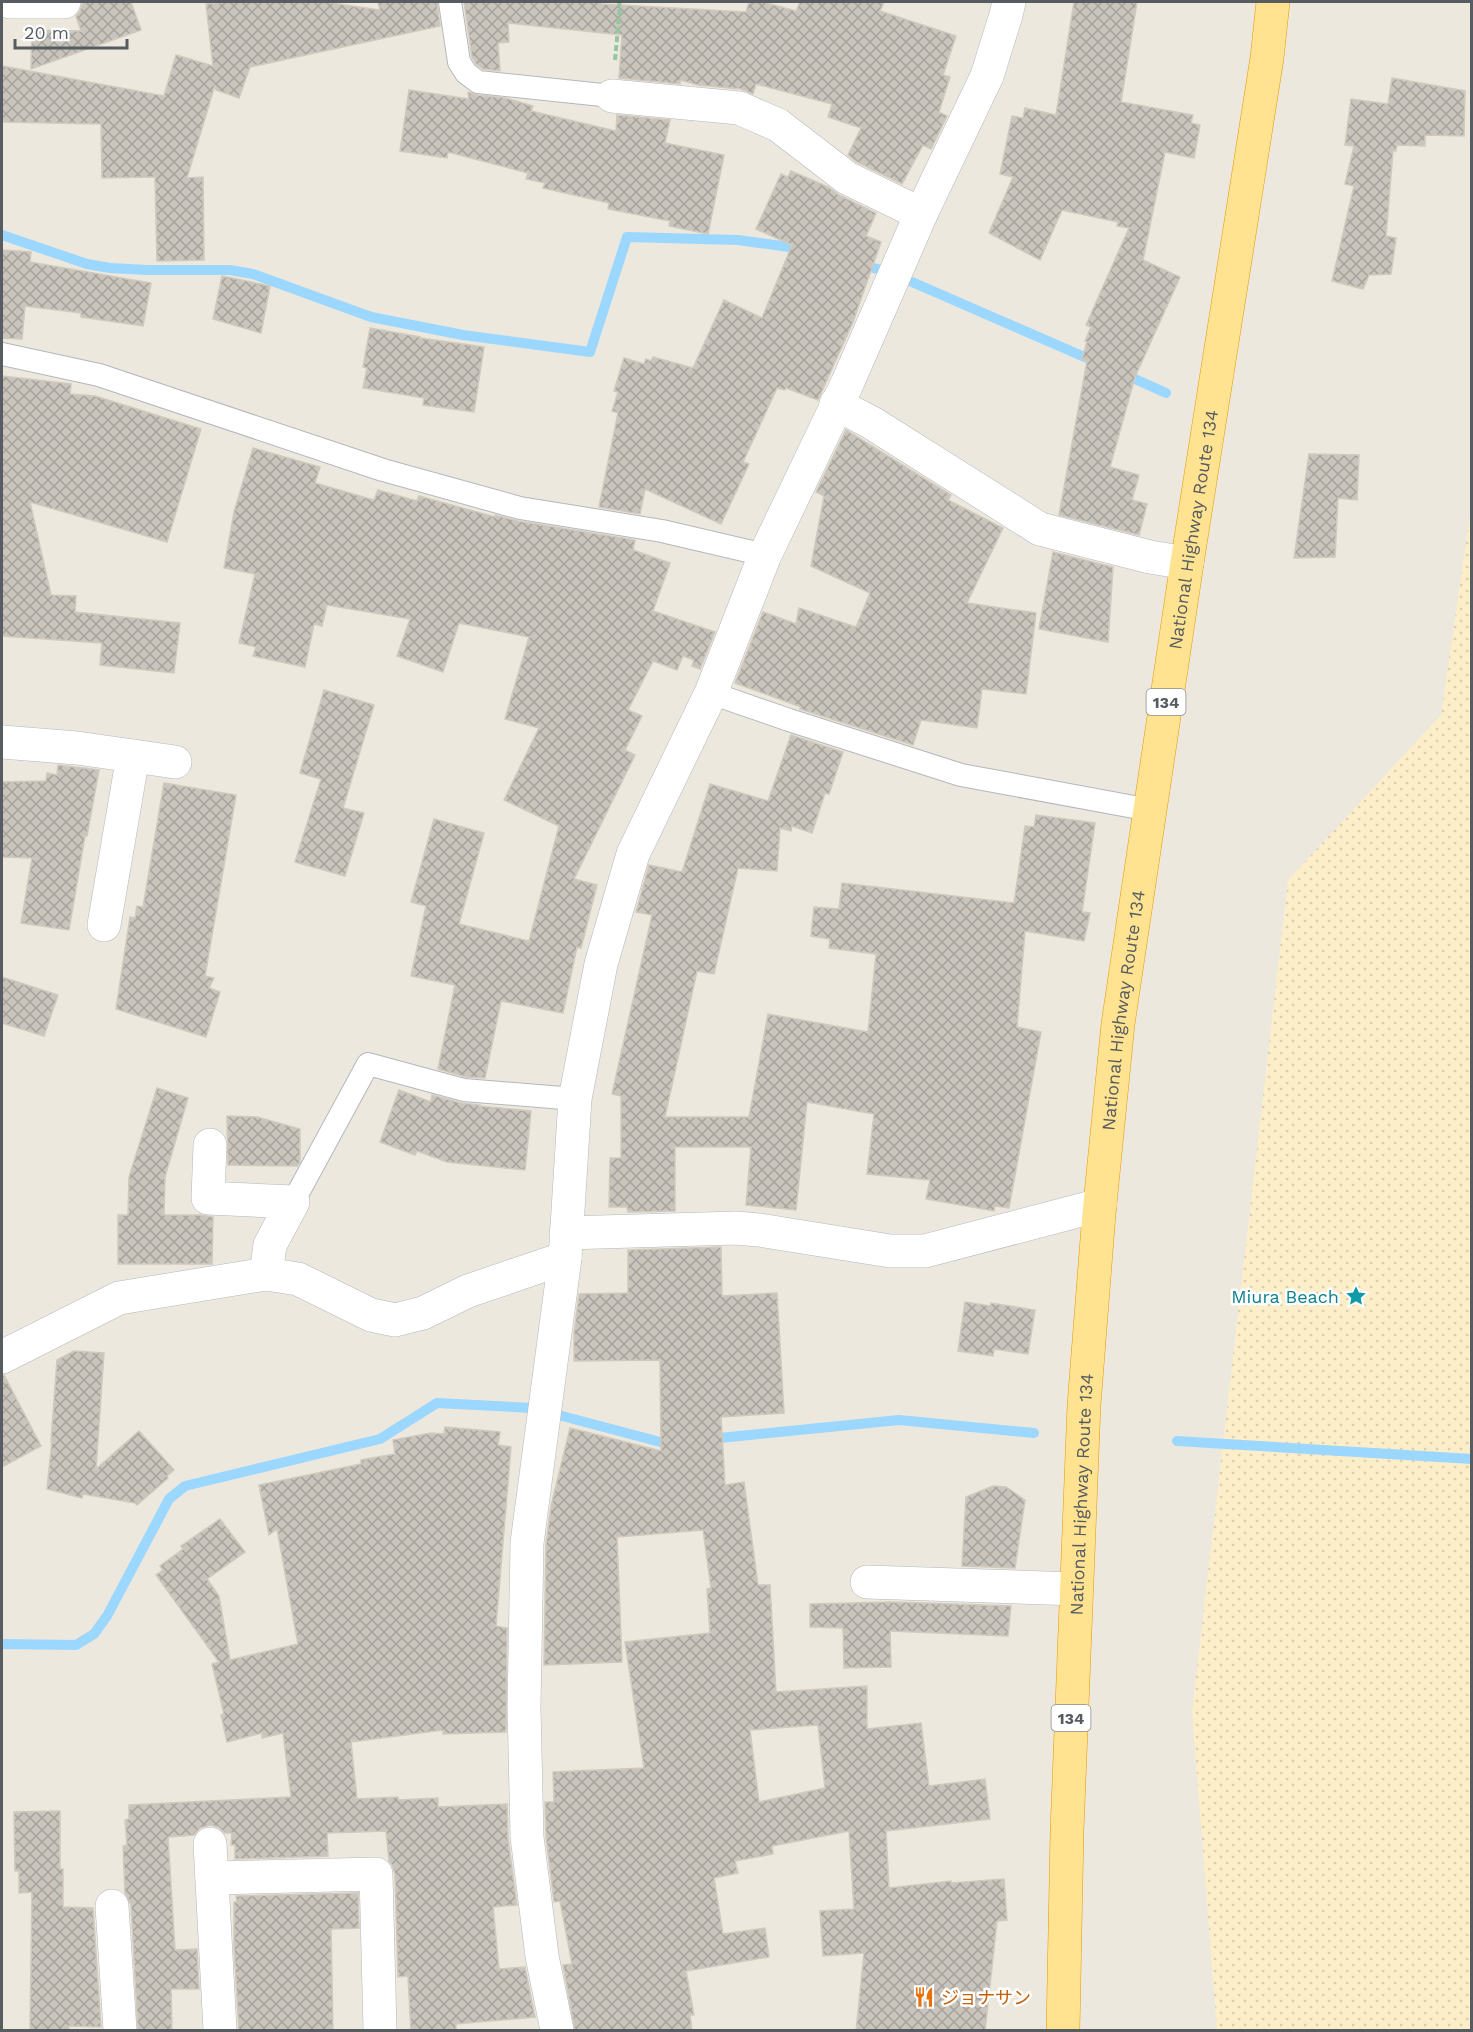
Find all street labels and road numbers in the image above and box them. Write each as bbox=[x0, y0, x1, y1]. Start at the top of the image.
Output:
street label: National Highway Route 134 bbox=[1164, 408, 1222, 651]
road number: 134 bbox=[1146, 689, 1186, 715]
street label: National Highway Route 134 bbox=[1097, 889, 1148, 1132]
street label: National Highway Route 134 bbox=[1065, 1372, 1097, 1616]
road number: 134 bbox=[1052, 1705, 1090, 1731]

